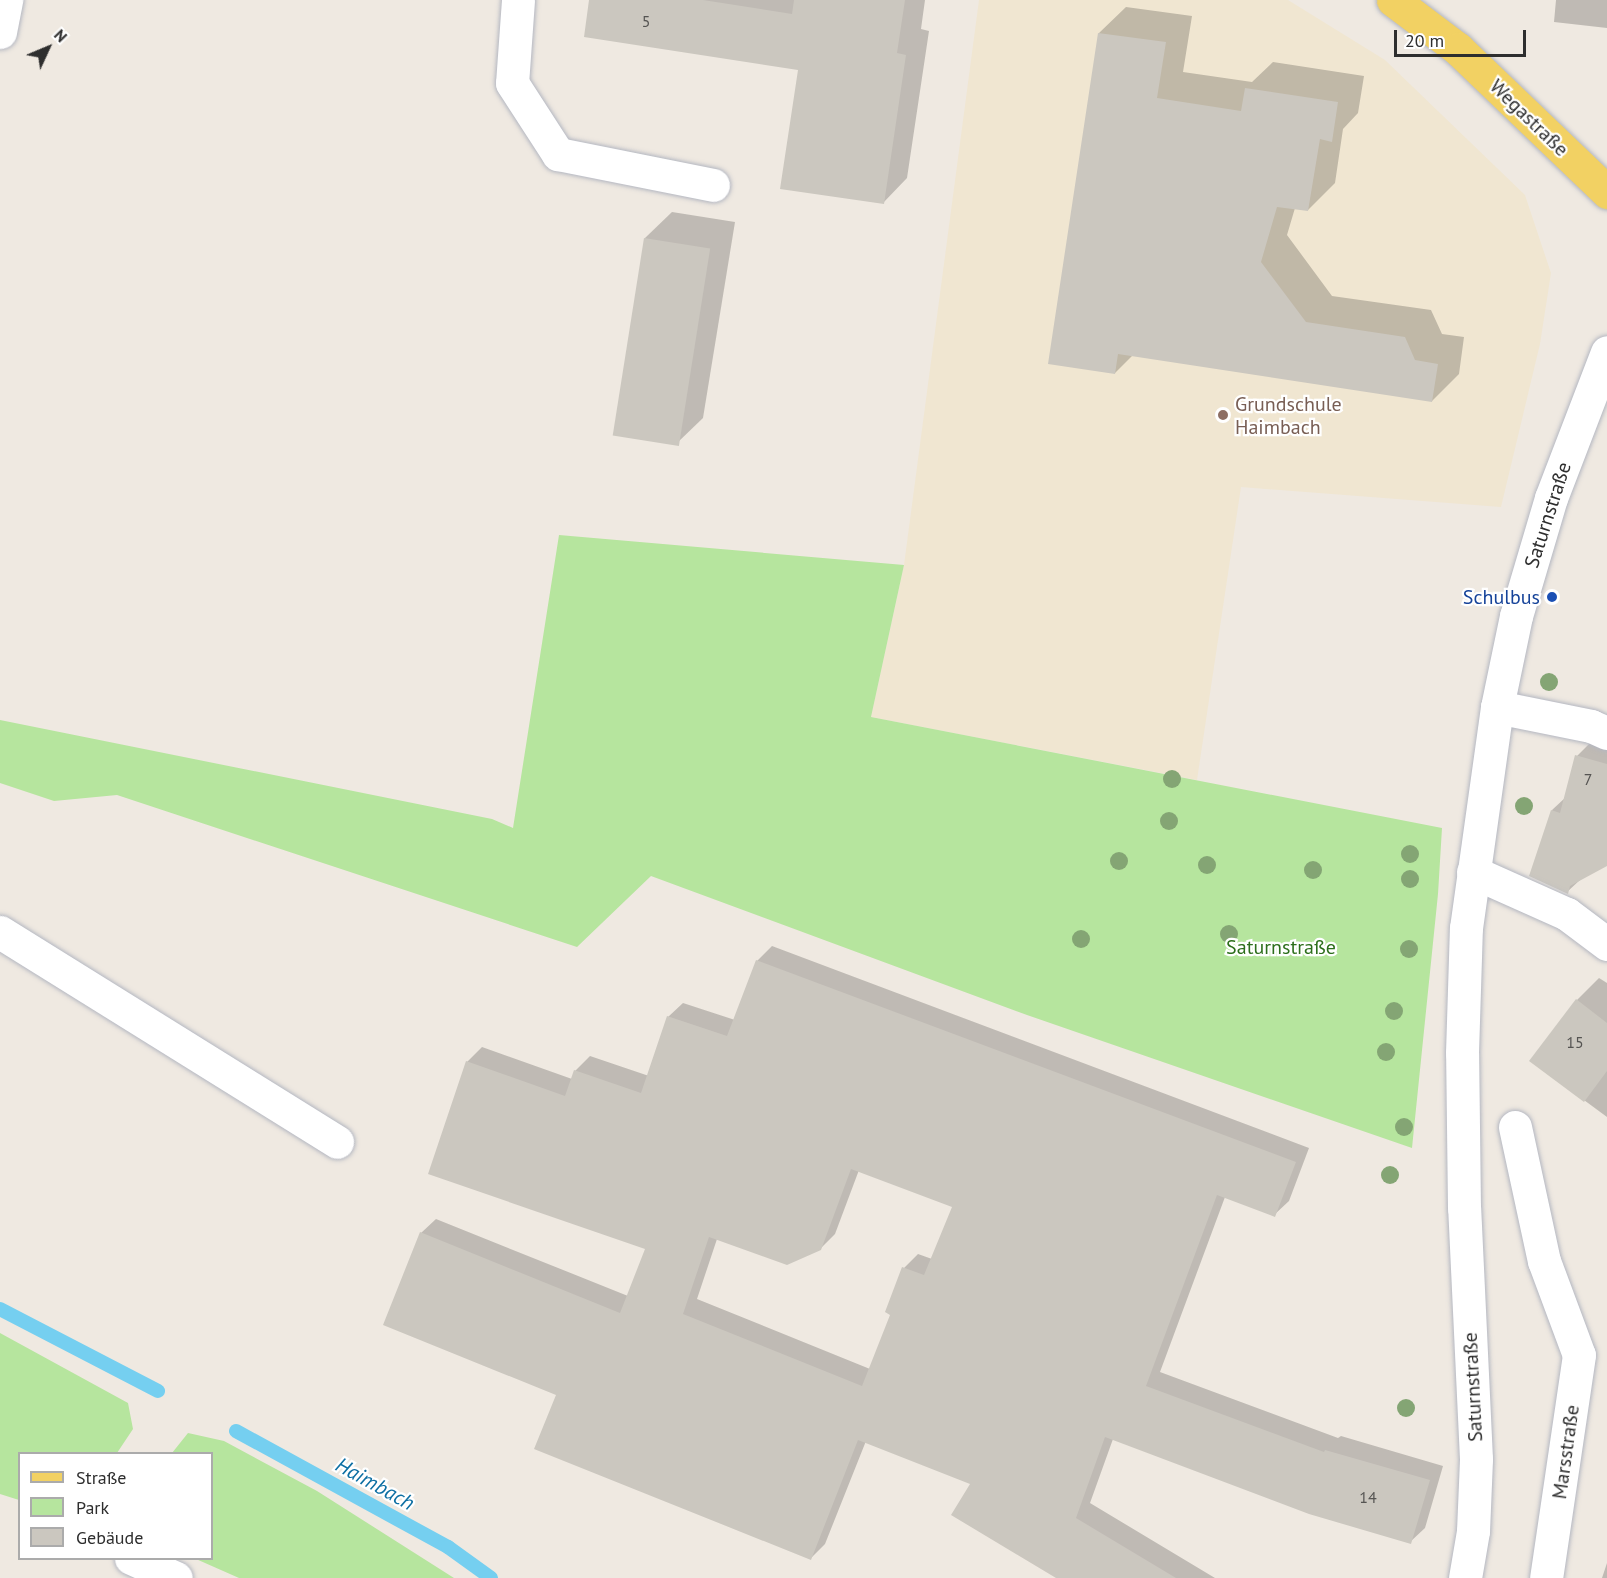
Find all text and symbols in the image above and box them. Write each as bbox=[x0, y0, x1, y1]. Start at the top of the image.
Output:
house number: 5 bbox=[642, 11, 650, 31]
north arrow bbox=[18, 18, 78, 78]
scale bar bbox=[1397, 18, 1529, 56]
text: N bbox=[50, 25, 72, 46]
text: 20 m bbox=[1405, 29, 1444, 52]
street label: Wegastraße bbox=[1485, 75, 1573, 161]
place label: Grundschule Haimbach bbox=[1235, 392, 1342, 439]
marker: Grundschule Haimbach bbox=[1216, 408, 1230, 422]
street label: Saturnstraße bbox=[1520, 459, 1576, 571]
place label: Schulbus bbox=[1463, 585, 1540, 609]
marker: Schulbus bbox=[1545, 590, 1559, 604]
house number: 7 bbox=[1584, 769, 1592, 789]
park label: Saturnstraße bbox=[1226, 935, 1336, 959]
house number: 15 bbox=[1566, 1032, 1584, 1052]
street label: Saturnstraße bbox=[1458, 1332, 1488, 1442]
street label: Marsstraße bbox=[1548, 1403, 1584, 1501]
legend bbox=[18, 1452, 213, 1560]
water label: Haimbach bbox=[331, 1452, 419, 1516]
text: Straße bbox=[76, 1466, 127, 1489]
house number: 14 bbox=[1359, 1487, 1377, 1507]
text: Park bbox=[76, 1496, 109, 1519]
text: Gebäude bbox=[76, 1526, 143, 1549]

